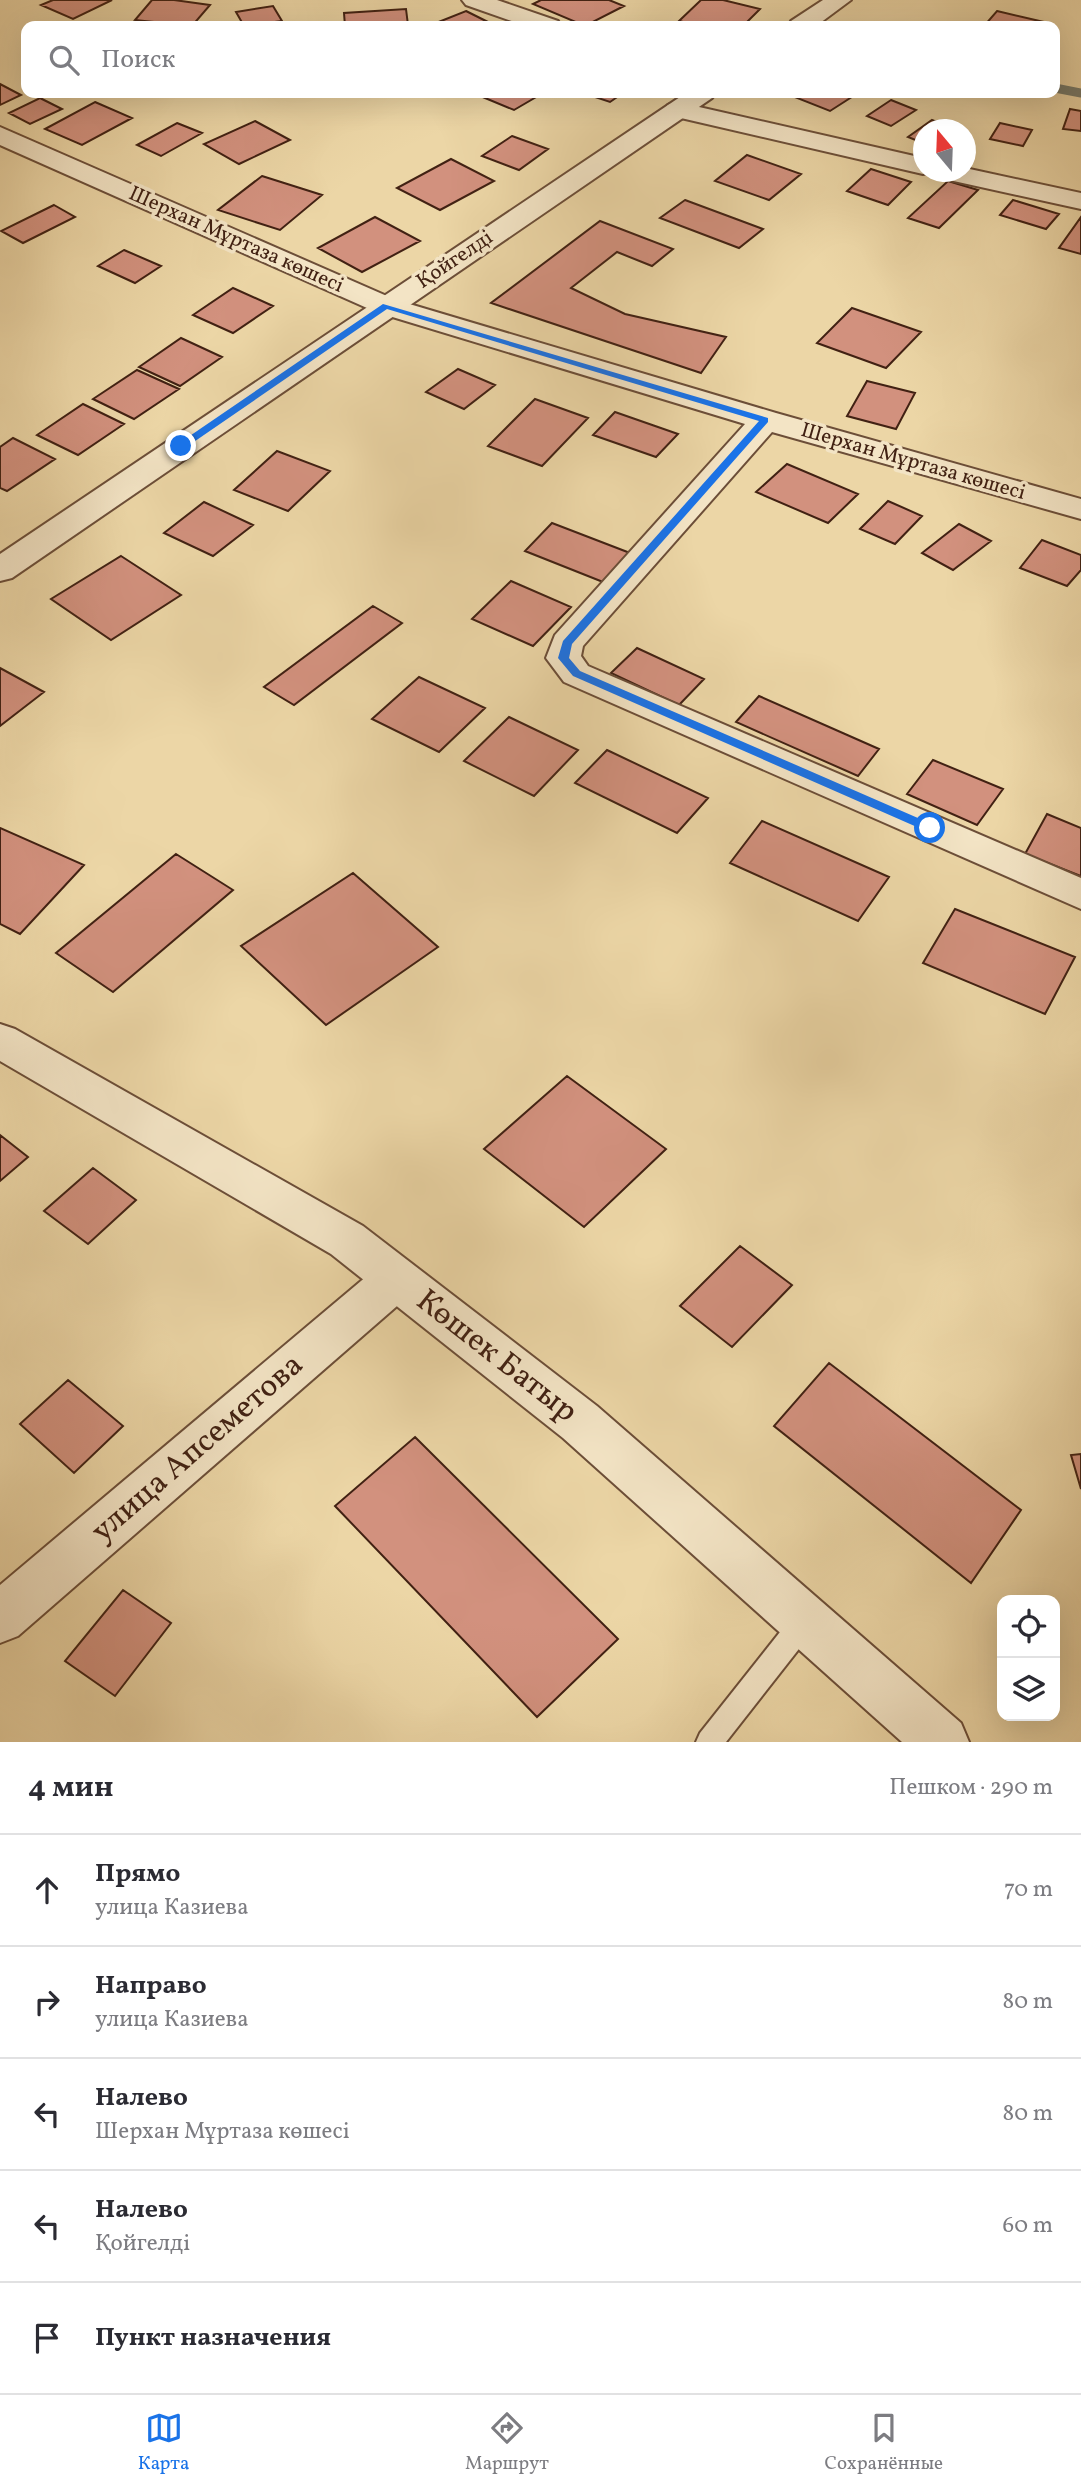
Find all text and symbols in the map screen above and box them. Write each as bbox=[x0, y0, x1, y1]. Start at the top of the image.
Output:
search box bbox=[21, 21, 1060, 98]
icon: search bbox=[45, 41, 83, 79]
text: Поиск bbox=[101, 42, 175, 78]
north arrow bbox=[913, 119, 976, 182]
street label: Шерхан Мұртаза көшесі bbox=[124, 179, 348, 301]
street label: Қойгелді bbox=[411, 224, 499, 296]
street label: Шерхан Мұртаза көшесі bbox=[797, 416, 1029, 508]
route end bbox=[165, 430, 196, 461]
route start bbox=[914, 812, 945, 843]
street label: Көшек Батыр bbox=[406, 1280, 586, 1434]
street label: улица Апсеметова bbox=[82, 1344, 314, 1554]
map controls bbox=[997, 1595, 1060, 1721]
button: locate bbox=[997, 1595, 1060, 1658]
button: layers bbox=[997, 1658, 1060, 1721]
text: 4 мин bbox=[28, 1767, 113, 1809]
text: Пешком · 290 m bbox=[889, 1772, 1053, 1804]
text: Прямо bbox=[95, 1856, 180, 1892]
icon: ahead bbox=[28, 1871, 66, 1909]
text: 70 m bbox=[1004, 1874, 1053, 1906]
text: улица Казиева bbox=[95, 1892, 249, 1924]
text: Направо bbox=[95, 1968, 207, 2004]
icon: right bbox=[28, 1983, 66, 2021]
text: 80 m bbox=[1003, 1986, 1053, 2018]
text: улица Казиева bbox=[95, 2004, 249, 2036]
text: Налево bbox=[95, 2080, 188, 2116]
icon: left bbox=[28, 2095, 66, 2133]
text: 80 m bbox=[1003, 2098, 1053, 2130]
text: Шерхан Мұртаза көшесі bbox=[95, 2116, 350, 2148]
text: Налево bbox=[95, 2192, 188, 2228]
icon: left bbox=[28, 2207, 66, 2245]
text: 60 m bbox=[1003, 2210, 1053, 2242]
text: Қойгелді bbox=[95, 2228, 190, 2260]
icon: arrive bbox=[28, 2319, 66, 2357]
text: Пункт назначения bbox=[95, 2320, 331, 2356]
tab: Карта bbox=[138, 2409, 189, 2477]
tab: Маршрут bbox=[465, 2409, 549, 2477]
tab: Сохранённые bbox=[825, 2409, 943, 2477]

